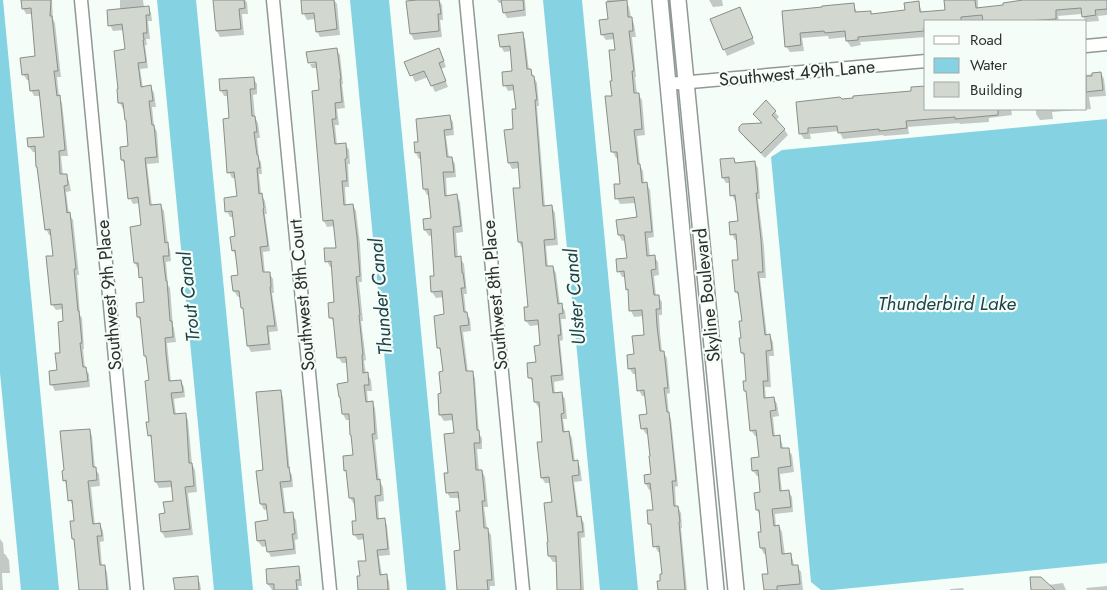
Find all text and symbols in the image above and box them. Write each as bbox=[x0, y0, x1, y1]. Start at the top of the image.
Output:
legend bbox=[924, 20, 1087, 110]
text: Road bbox=[970, 29, 1002, 51]
street label: Southwest 49th Lane bbox=[718, 53, 876, 93]
text: Water bbox=[970, 54, 1008, 76]
text: Building bbox=[970, 79, 1022, 101]
street label: Southwest 8th Court bbox=[282, 217, 322, 372]
street label: Southwest 9th Place bbox=[89, 219, 129, 371]
street label: Southwest 8th Place bbox=[475, 219, 515, 371]
street label: Skyline Boulevard bbox=[687, 227, 727, 363]
water label: Thunder Canal bbox=[362, 237, 399, 357]
water label: Ulster Canal bbox=[557, 247, 592, 346]
water label: Trout Canal bbox=[170, 250, 207, 343]
water label: Thunderbird Lake bbox=[878, 290, 1016, 317]

